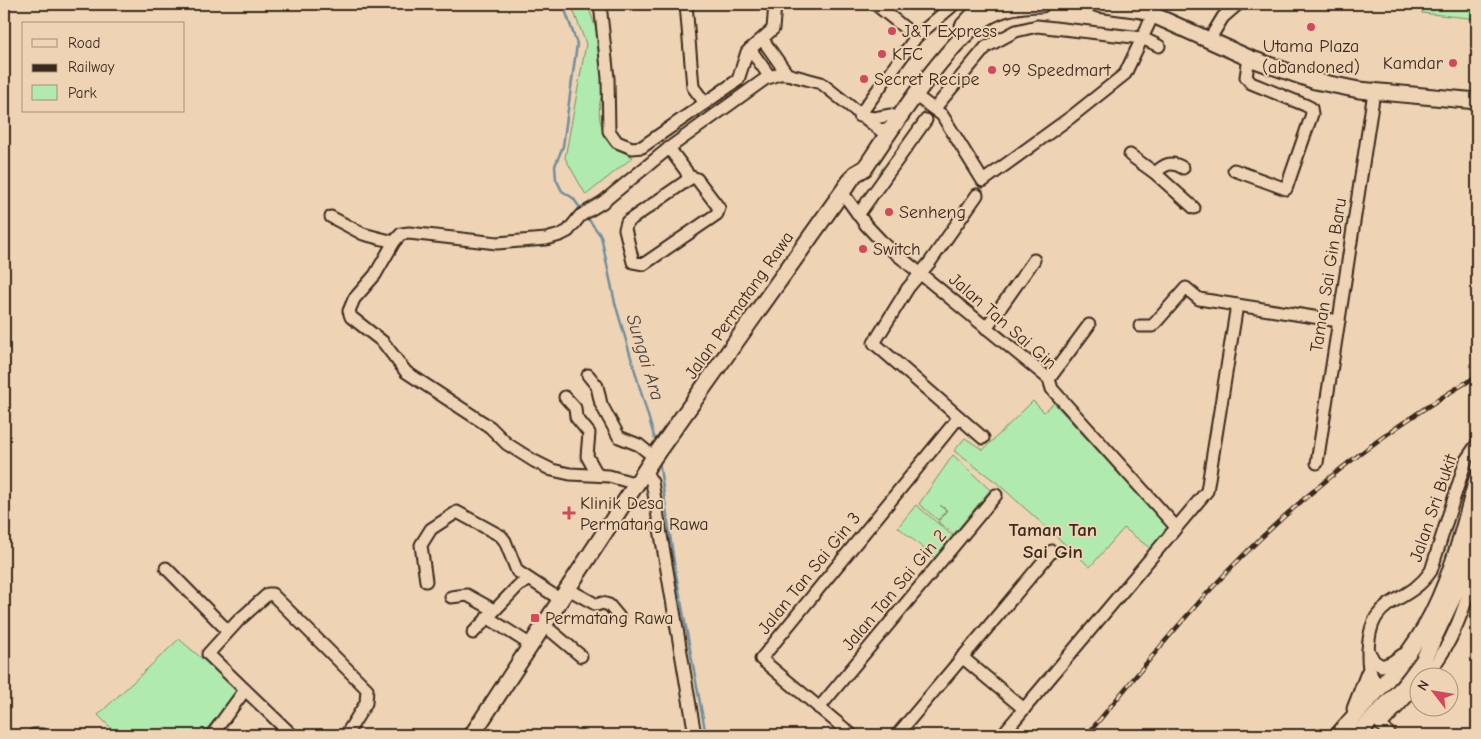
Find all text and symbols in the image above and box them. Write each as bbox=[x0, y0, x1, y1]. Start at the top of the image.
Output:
place label: J&T Express bbox=[902, 21, 997, 42]
marker: Utama Plaza (abandoned) bbox=[1305, 21, 1317, 33]
legend bbox=[22, 22, 185, 112]
marker: J&T Express bbox=[886, 25, 898, 37]
text: Road bbox=[68, 34, 100, 52]
place label: Utama Plaza (abandoned) bbox=[1262, 36, 1360, 78]
place label: KFC bbox=[892, 44, 923, 65]
marker: KFC bbox=[876, 48, 888, 60]
place label: Kamdar bbox=[1383, 53, 1444, 74]
marker: Kamdar bbox=[1447, 57, 1459, 69]
text: Railway bbox=[68, 58, 115, 76]
place label: 99 Speedmart bbox=[1002, 60, 1112, 81]
marker: 99 Speedmart bbox=[986, 64, 998, 76]
place label: Secret Recipe bbox=[874, 69, 979, 90]
marker: Secret Recipe bbox=[858, 73, 870, 85]
text: Park bbox=[68, 84, 97, 102]
street label: Taman Sai Gin Baru bbox=[1306, 196, 1351, 354]
place label: Senheng bbox=[899, 202, 966, 223]
marker: Senheng bbox=[883, 206, 895, 218]
street label: Jalan Permatang Rawa bbox=[681, 227, 798, 383]
place label: Switch bbox=[873, 239, 921, 260]
marker: Switch bbox=[857, 243, 869, 255]
street label: Jalan Tan Sai Gin bbox=[944, 269, 1061, 374]
water label: Sungai Ara bbox=[622, 311, 669, 403]
street label: Jalan Sri Bukit bbox=[1405, 451, 1462, 565]
place label: Klinik Desa Permatang Rawa bbox=[580, 493, 709, 535]
marker: Klinik Desa Permatang Rawa bbox=[562, 506, 576, 520]
street label: Jalan Tan Sai Gin 3 bbox=[754, 508, 865, 639]
district label: Taman Tan Sai Gin bbox=[1009, 519, 1097, 563]
street label: Jalan Tan Sai Gin 2 bbox=[838, 526, 951, 655]
place label: Permatang Rawa bbox=[545, 608, 674, 629]
marker: Permatang Rawa bbox=[529, 612, 541, 624]
north arrow bbox=[1408, 666, 1458, 716]
text: N bbox=[1414, 677, 1433, 694]

